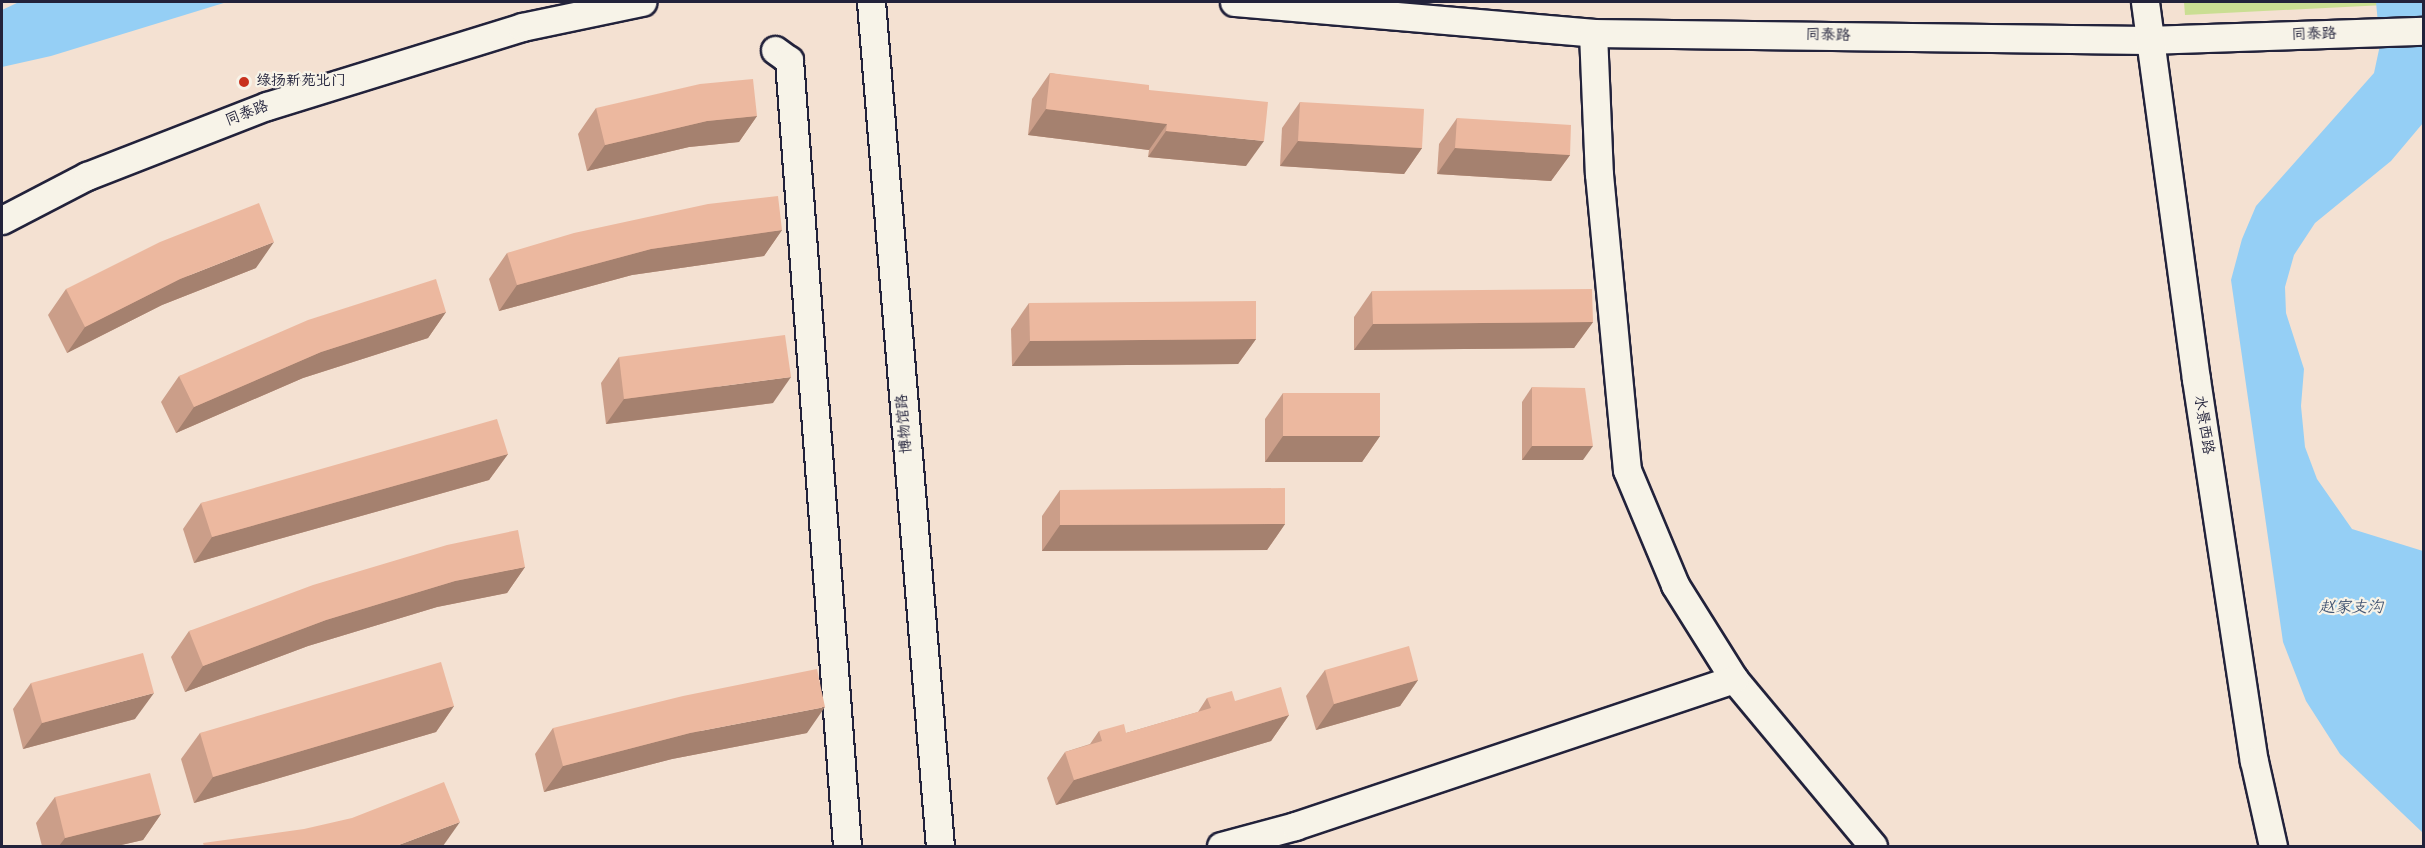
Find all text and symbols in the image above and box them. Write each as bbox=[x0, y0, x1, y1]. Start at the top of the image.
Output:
street label: 同泰路 bbox=[2291, 25, 2337, 45]
street label: 同泰路 bbox=[1805, 27, 1851, 45]
place label: 绿扬新苑北门 bbox=[256, 73, 346, 91]
marker: 绿扬新苑北门 bbox=[237, 75, 251, 89]
street label: 同泰路 bbox=[223, 98, 271, 130]
street label: 博物馆路 bbox=[893, 393, 917, 455]
street label: 水景西路 bbox=[2189, 394, 2217, 456]
water label: 赵家支沟 bbox=[2319, 598, 2383, 618]

